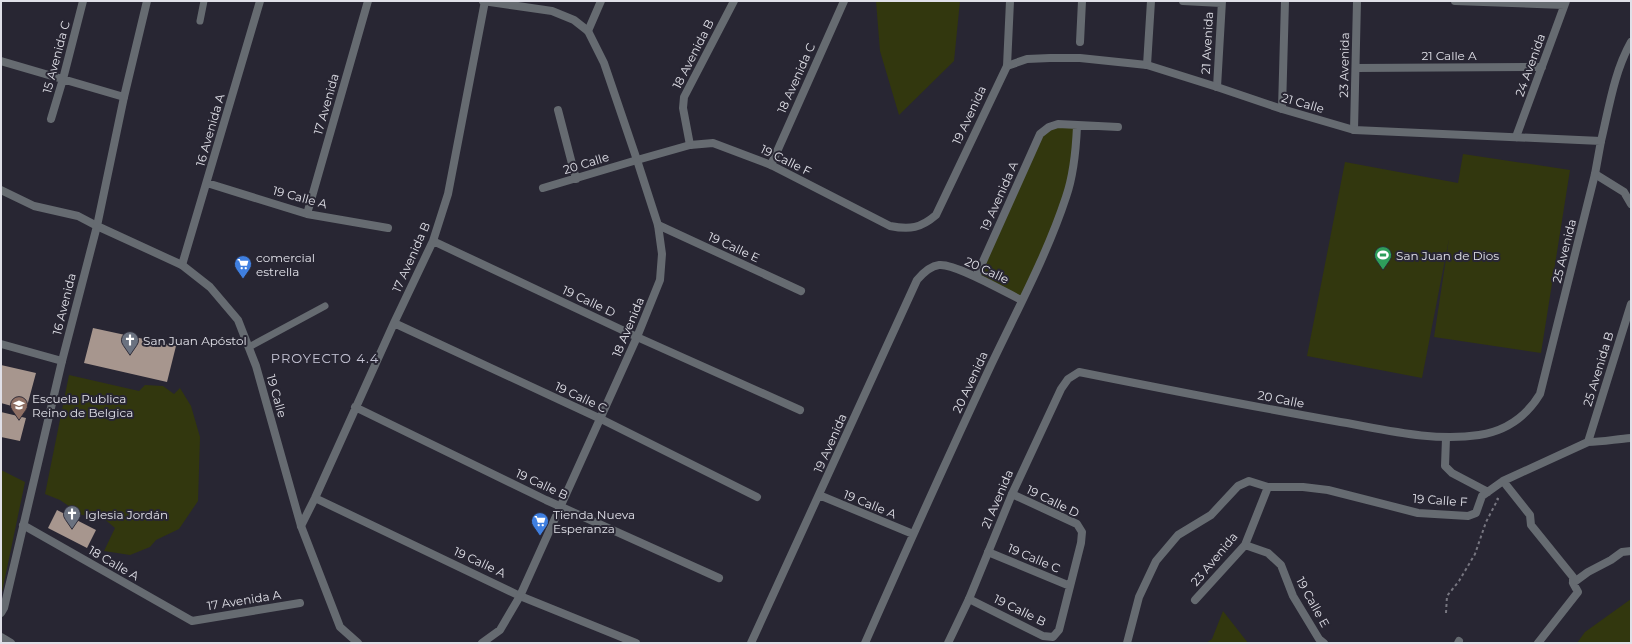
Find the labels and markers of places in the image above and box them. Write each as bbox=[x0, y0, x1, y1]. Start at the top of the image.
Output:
sports icon: San Juan de Dios bbox=[1373, 245, 1393, 270]
place label: San Juan de Dios bbox=[1396, 248, 1499, 263]
place label: comercial estrella bbox=[256, 250, 315, 279]
supermarket icon: comercial estrella bbox=[233, 254, 253, 279]
church icon: San Juan Apóstol bbox=[120, 330, 140, 355]
place label: San Juan Apóstol bbox=[143, 333, 247, 348]
place label: Escuela Publica Reino de Belgica bbox=[32, 391, 133, 420]
school or university icon: Escuela Publica Reino de Belgica bbox=[9, 395, 29, 420]
church icon: Iglesia Jordán bbox=[62, 504, 82, 529]
place label: Iglesia Jordán bbox=[85, 507, 168, 522]
place label: Tienda Nueva Esperanza bbox=[553, 507, 635, 536]
supermarket icon: Tienda Nueva Esperanza bbox=[530, 511, 550, 536]

